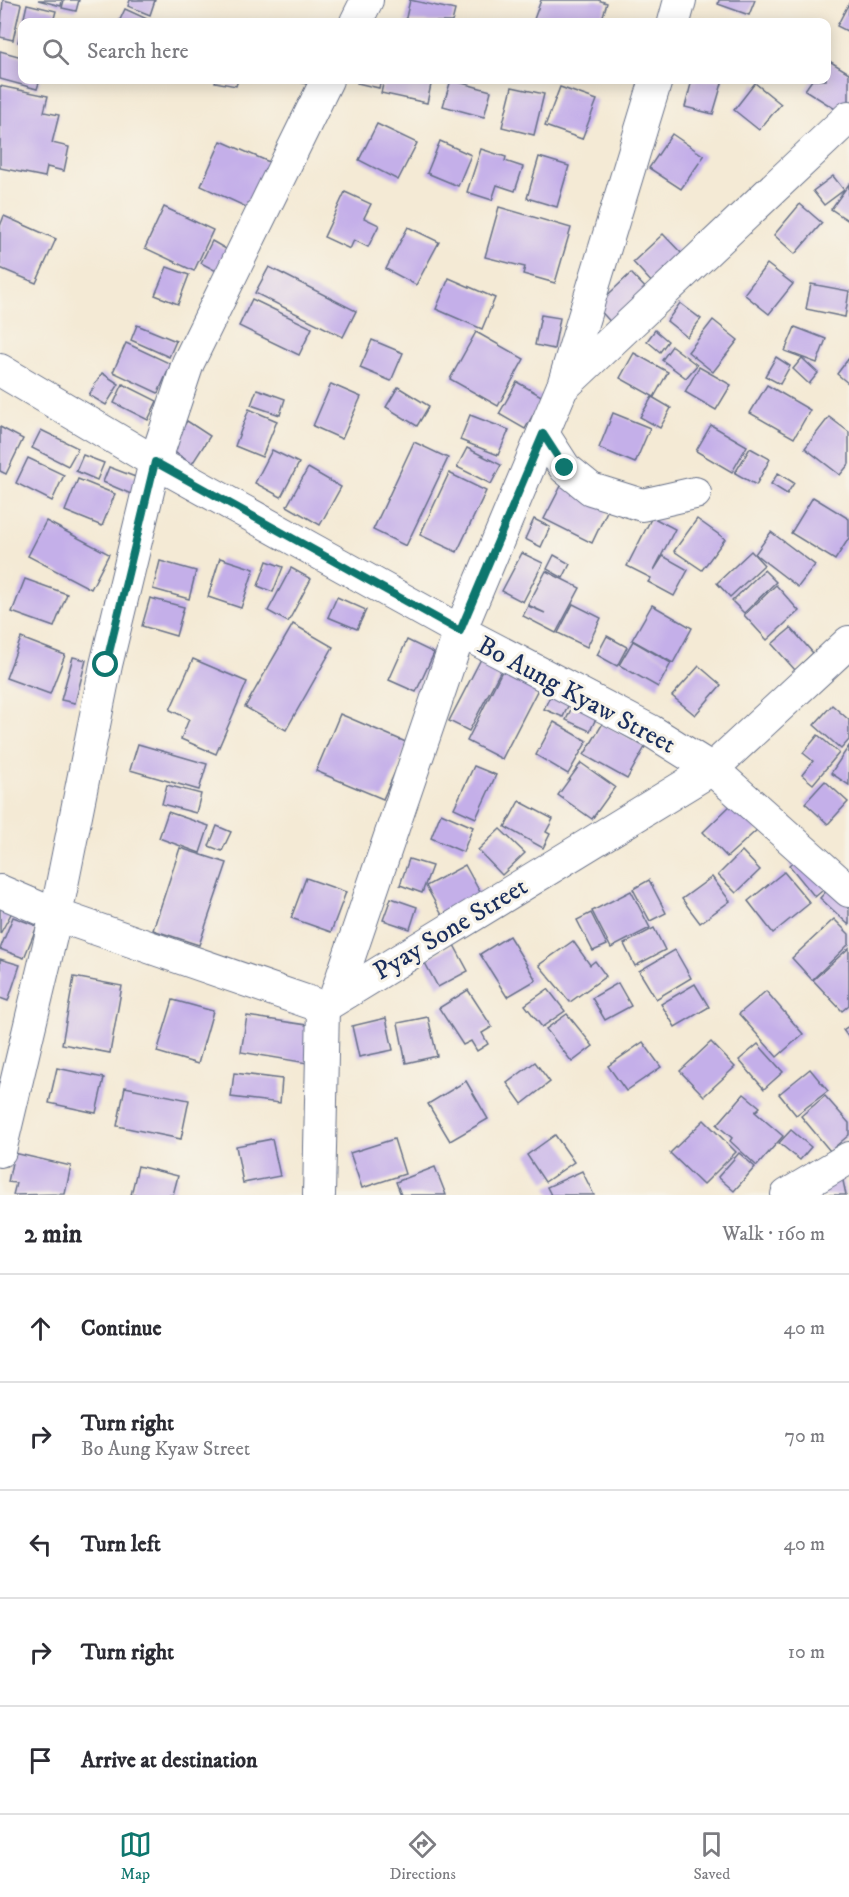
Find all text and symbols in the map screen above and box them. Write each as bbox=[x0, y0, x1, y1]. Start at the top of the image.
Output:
search box bbox=[18, 18, 831, 84]
icon: search bbox=[39, 35, 72, 68]
text: Search here bbox=[87, 38, 189, 65]
route end bbox=[551, 454, 577, 480]
street label: Bo Aung Kyaw Street bbox=[472, 629, 681, 761]
route start bbox=[92, 651, 118, 677]
street label: Pyay Sone Street bbox=[368, 870, 534, 988]
text: 2 min bbox=[24, 1218, 82, 1251]
text: Walk · 160 m bbox=[722, 1222, 825, 1247]
icon: ahead bbox=[24, 1312, 57, 1345]
text: Continue bbox=[81, 1315, 162, 1342]
text: 40 m bbox=[783, 1316, 825, 1341]
text: Turn right bbox=[81, 1410, 174, 1437]
icon: right bbox=[24, 1420, 57, 1453]
text: 70 m bbox=[784, 1424, 825, 1449]
text: Bo Aung Kyaw Street bbox=[81, 1437, 250, 1462]
icon: left bbox=[24, 1528, 57, 1561]
text: Turn left bbox=[81, 1531, 161, 1558]
text: 40 m bbox=[783, 1532, 825, 1557]
icon: right bbox=[24, 1636, 57, 1669]
text: Turn right bbox=[81, 1639, 174, 1666]
text: 10 m bbox=[788, 1640, 825, 1665]
icon: arrive bbox=[24, 1744, 57, 1777]
text: Arrive at destination bbox=[81, 1747, 258, 1774]
tab: Map bbox=[119, 1828, 152, 1884]
tab: Directions bbox=[389, 1828, 456, 1884]
tab: Saved bbox=[693, 1828, 730, 1884]

